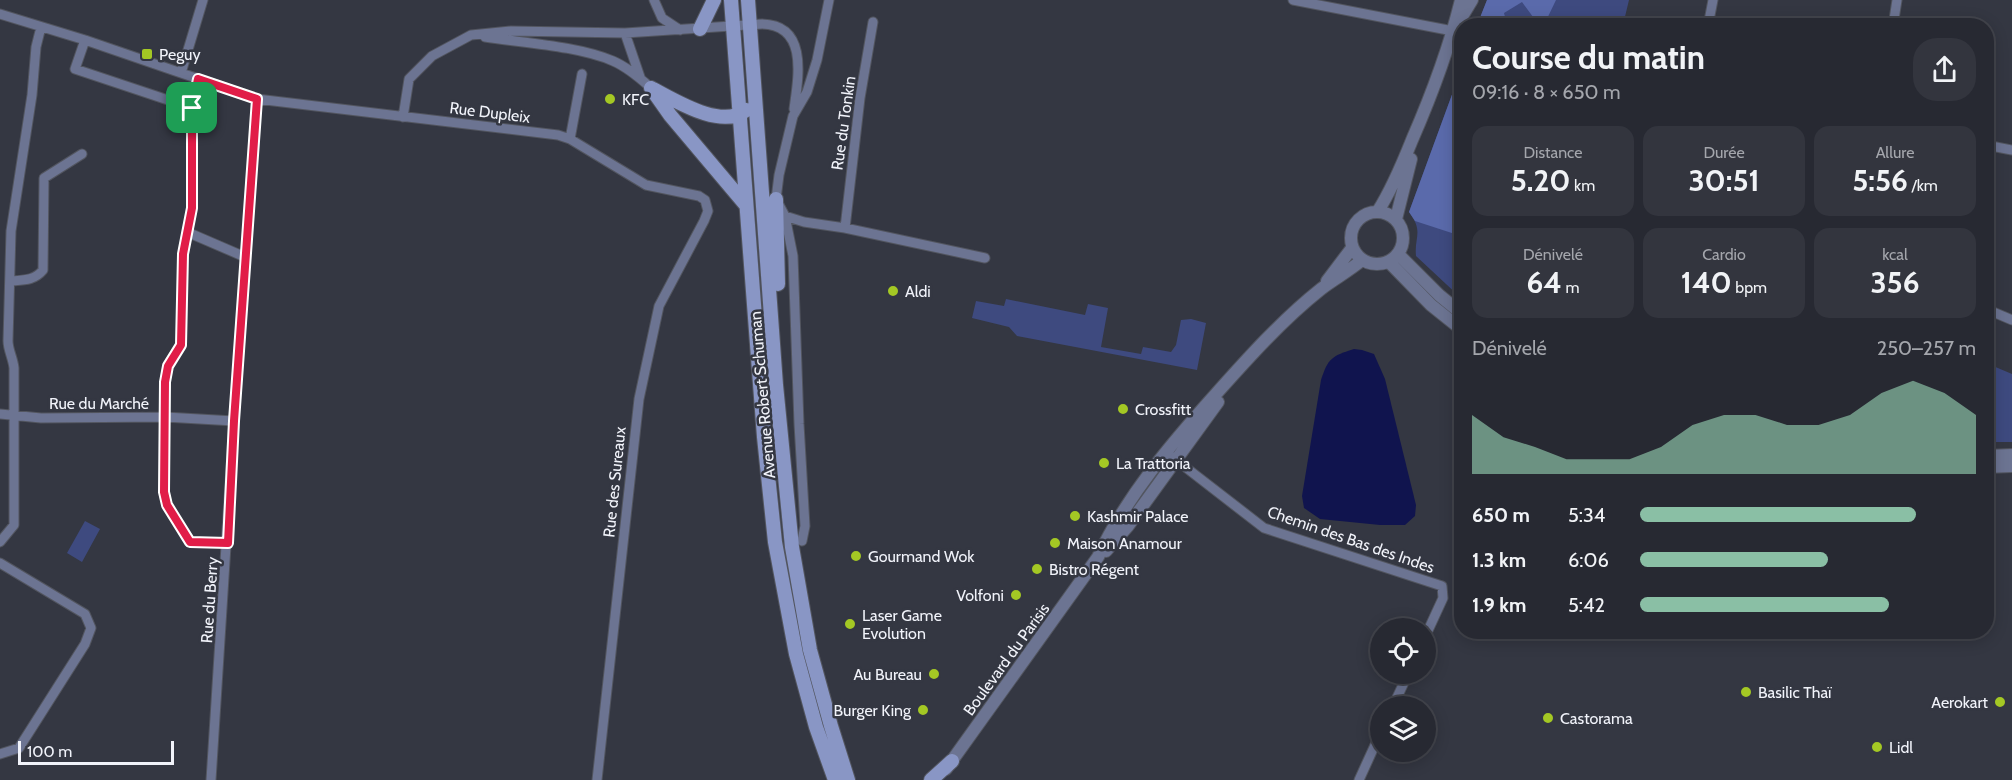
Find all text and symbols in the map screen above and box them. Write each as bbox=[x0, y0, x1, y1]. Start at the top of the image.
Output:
text: Course du matin bbox=[1472, 37, 1705, 77]
button: share bbox=[1913, 38, 1976, 101]
place label: Peguy bbox=[159, 45, 201, 64]
marker: Peguy bbox=[140, 47, 154, 61]
street label: Rue du Tonkin bbox=[827, 75, 860, 171]
text: 09:16 · 8 × 650 m bbox=[1472, 80, 1621, 104]
pin bbox=[166, 82, 217, 133]
place label: KFC bbox=[622, 90, 649, 109]
icon: arrive bbox=[175, 91, 208, 124]
marker: KFC bbox=[603, 92, 617, 106]
street label: Rue Dupleix bbox=[448, 98, 532, 127]
text: Distance bbox=[1524, 143, 1582, 162]
text: Durée bbox=[1703, 143, 1745, 162]
text: Allure bbox=[1876, 143, 1914, 162]
text: 5.20 bbox=[1511, 162, 1571, 199]
text: 30:51 bbox=[1688, 162, 1760, 199]
text: 5:56 bbox=[1852, 162, 1908, 199]
text: km bbox=[1571, 176, 1595, 195]
text: /km bbox=[1908, 176, 1938, 195]
text: Dénivelé bbox=[1523, 245, 1583, 264]
text: Cardio bbox=[1702, 245, 1746, 264]
text: kcal bbox=[1882, 245, 1908, 264]
text: 64 bbox=[1526, 264, 1562, 301]
text: 140 bbox=[1681, 264, 1732, 301]
text: 356 bbox=[1870, 264, 1920, 301]
text: m bbox=[1562, 278, 1580, 297]
text: bpm bbox=[1732, 278, 1767, 297]
place label: Aldi bbox=[905, 282, 931, 301]
marker: Aldi bbox=[886, 284, 900, 298]
street label: Avenue Robert Schuman bbox=[746, 310, 779, 479]
text: Dénivelé bbox=[1472, 336, 1547, 360]
text: 250–257 m bbox=[1877, 336, 1976, 360]
street label: Rue du Marché bbox=[49, 394, 149, 413]
place label: Crossfitt bbox=[1135, 400, 1192, 419]
marker: Crossfitt bbox=[1116, 402, 1130, 416]
street label: Rue des Sureaux bbox=[599, 425, 630, 538]
place label: La Trattoria bbox=[1116, 454, 1191, 473]
marker: La Trattoria bbox=[1097, 456, 1111, 470]
street label: Chemin des Bas des Indes bbox=[1265, 502, 1437, 577]
text: 650 m bbox=[1472, 503, 1530, 527]
text: 5:34 bbox=[1568, 503, 1605, 527]
place label: Kashmir Palace bbox=[1087, 507, 1189, 526]
marker: Kashmir Palace bbox=[1068, 509, 1082, 523]
place label: Maison Anamour bbox=[1067, 534, 1183, 553]
marker: Maison Anamour bbox=[1048, 536, 1062, 550]
place label: Gourmand Wok bbox=[868, 547, 975, 566]
text: 1.3 km bbox=[1472, 548, 1526, 572]
text: 6:06 bbox=[1568, 548, 1609, 572]
marker: Gourmand Wok bbox=[849, 549, 863, 563]
street label: Rue du Berry bbox=[197, 556, 222, 644]
place label: Bistro Régent bbox=[1049, 560, 1140, 579]
marker: Bistro Régent bbox=[1030, 562, 1044, 576]
place label: Volfoni bbox=[956, 586, 1004, 605]
marker: Volfoni bbox=[1009, 588, 1023, 602]
text: 1.9 km bbox=[1472, 593, 1526, 617]
text: 5:42 bbox=[1568, 593, 1605, 617]
street label: Boulevard du Parisis bbox=[959, 599, 1054, 719]
place label: Laser Game Evolution bbox=[862, 606, 942, 643]
marker: Laser Game Evolution bbox=[843, 617, 857, 631]
map controls bbox=[1370, 618, 1436, 762]
button: locate bbox=[1370, 618, 1436, 684]
place label: Au Bureau bbox=[853, 665, 922, 684]
marker: Au Bureau bbox=[927, 667, 941, 681]
place label: Basilic Thaï bbox=[1758, 683, 1832, 702]
marker: Basilic Thaï bbox=[1739, 685, 1753, 699]
place label: Aerokart bbox=[1931, 693, 1989, 712]
marker: Aerokart bbox=[1993, 695, 2007, 709]
button: layers bbox=[1370, 696, 1436, 762]
place label: Burger King bbox=[834, 701, 912, 720]
marker: Burger King bbox=[916, 703, 930, 717]
place label: Castorama bbox=[1560, 709, 1633, 728]
marker: Castorama bbox=[1541, 711, 1555, 725]
scale bar bbox=[18, 738, 174, 766]
place label: Lidl bbox=[1889, 738, 1913, 757]
marker: Lidl bbox=[1870, 740, 1884, 754]
text: 100 m bbox=[27, 742, 72, 761]

